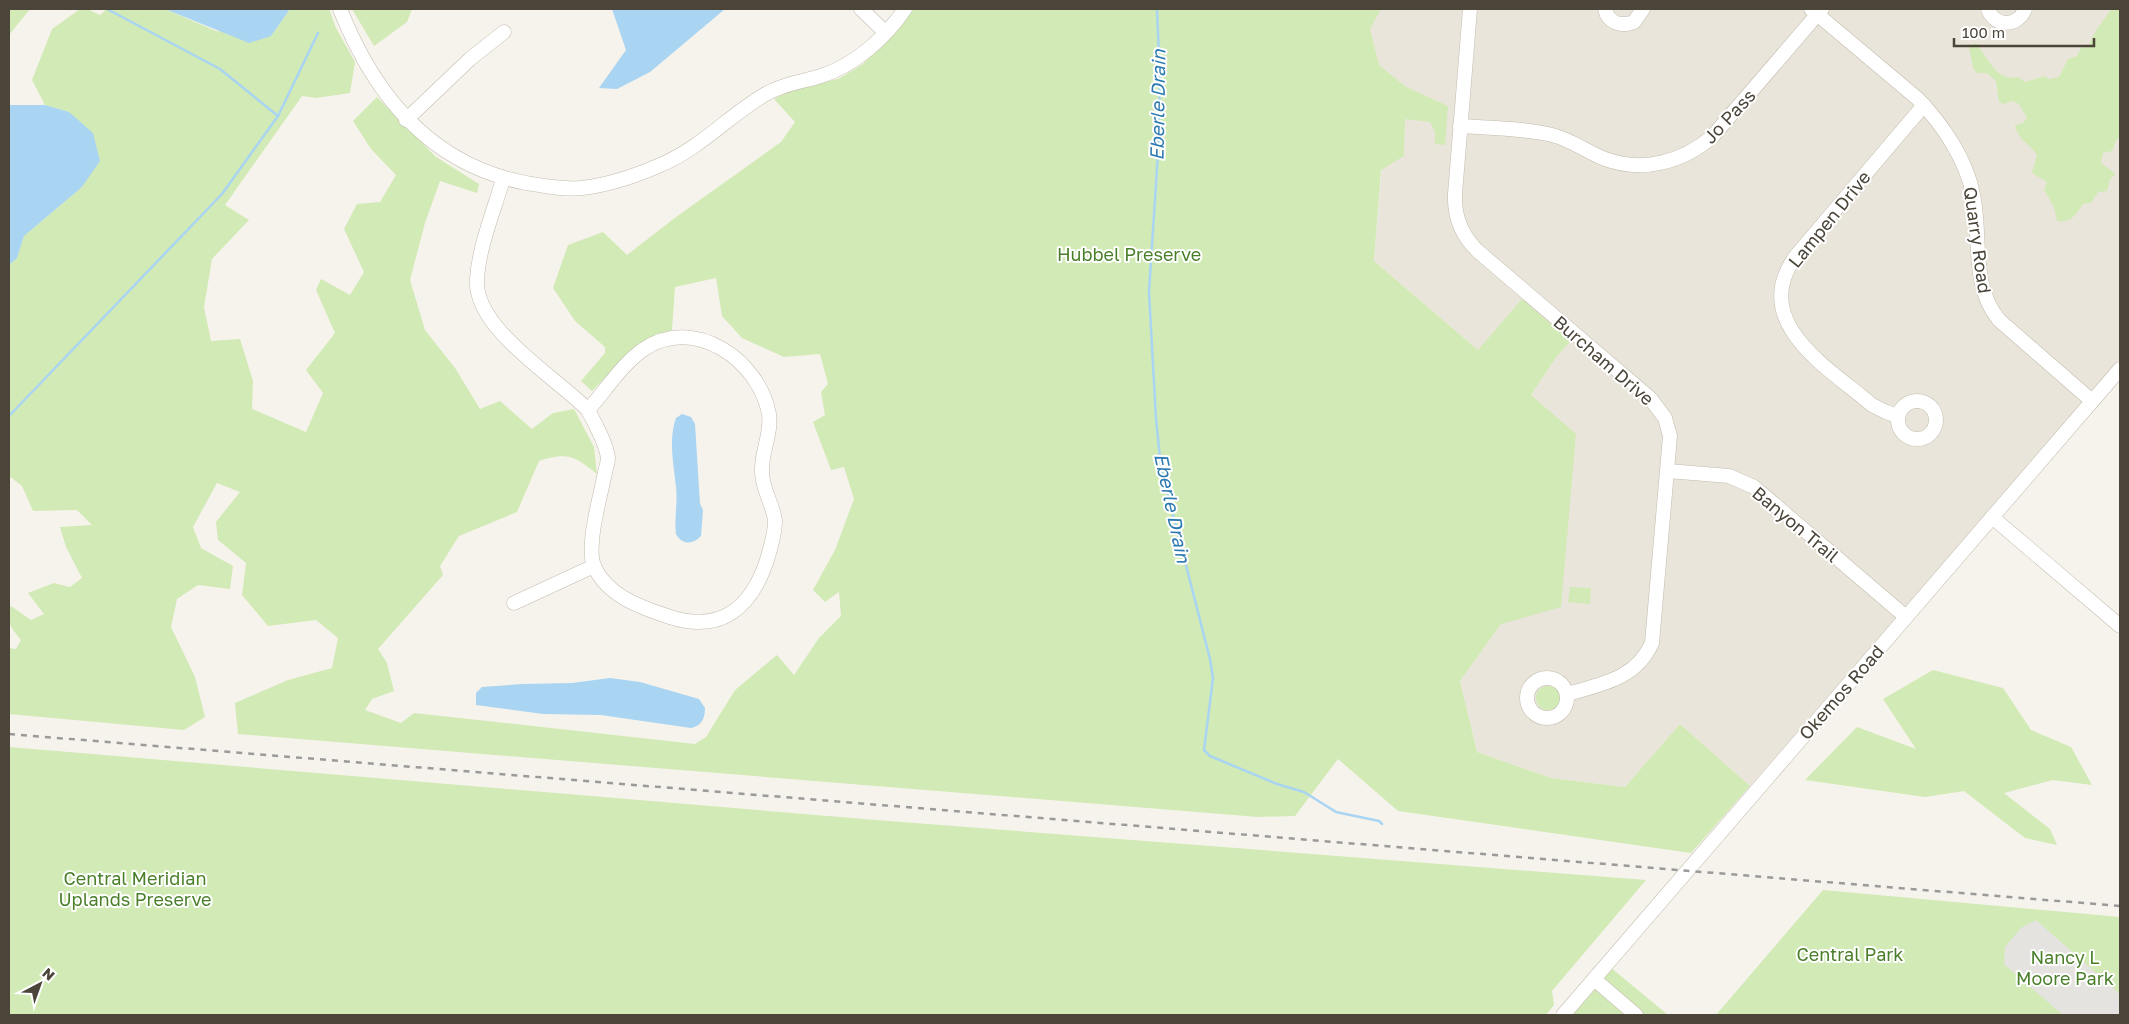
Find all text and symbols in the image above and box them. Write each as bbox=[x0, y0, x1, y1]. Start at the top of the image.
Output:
scale bar bbox=[1954, 15, 2094, 47]
text: 100 m bbox=[1962, 23, 2005, 41]
water label: Eberle Drain bbox=[1145, 48, 1169, 161]
street label: Jo Pass bbox=[1698, 84, 1760, 148]
street label: Lampen Drive bbox=[1783, 166, 1875, 272]
street label: Quarry Road bbox=[1960, 185, 1996, 295]
park label: Hubbel Preserve bbox=[1057, 243, 1201, 265]
street label: Burcham Drive bbox=[1549, 310, 1659, 410]
water label: Eberle Drain bbox=[1150, 451, 1196, 566]
street label: Banyon Trail bbox=[1748, 481, 1844, 567]
street label: Okemos Road bbox=[1794, 640, 1888, 744]
park label: Central Meridian Uplands Preserve bbox=[58, 867, 212, 910]
park label: Central Park bbox=[1796, 943, 1904, 965]
park label: Nancy L Moore Park bbox=[2016, 946, 2114, 989]
north arrow bbox=[15, 959, 65, 1009]
text: N bbox=[39, 964, 58, 984]

